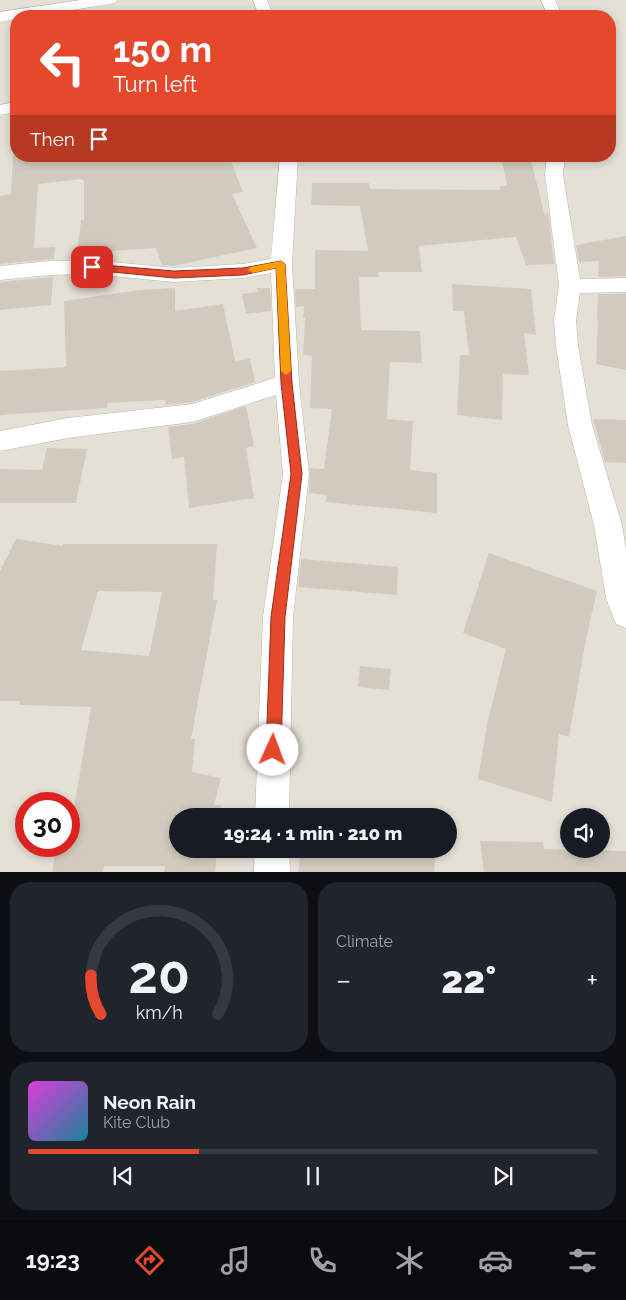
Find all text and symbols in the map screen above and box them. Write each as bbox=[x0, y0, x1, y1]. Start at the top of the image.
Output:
text: 150 m bbox=[113, 29, 212, 70]
icon: left bbox=[30, 30, 95, 95]
text: Turn left bbox=[113, 71, 197, 97]
icon: arrive bbox=[85, 125, 113, 153]
text: Then bbox=[30, 128, 75, 150]
pin bbox=[71, 246, 113, 288]
icon: arrive bbox=[78, 253, 106, 281]
position arrow bbox=[246, 723, 298, 775]
speed limit sign: 30 bbox=[15, 792, 80, 857]
map controls bbox=[560, 808, 610, 858]
button: sound bbox=[560, 808, 610, 858]
text: 19:24 · 1 min · 210 m bbox=[224, 822, 402, 844]
text: Climate bbox=[336, 932, 393, 951]
text: 20 bbox=[128, 944, 190, 1005]
text: 22° bbox=[441, 957, 496, 1002]
text: − bbox=[336, 964, 351, 997]
text: + bbox=[586, 964, 598, 997]
text: km/h bbox=[135, 1002, 183, 1023]
text: Neon Rain bbox=[103, 1091, 196, 1113]
text: Kite Club bbox=[103, 1113, 170, 1132]
icon: previous bbox=[109, 1162, 137, 1190]
icon: pause bbox=[299, 1162, 327, 1190]
icon: next bbox=[489, 1162, 517, 1190]
icon: directions bbox=[132, 1243, 167, 1278]
icon: music bbox=[218, 1243, 253, 1278]
icon: phone bbox=[305, 1243, 340, 1278]
icon: climate bbox=[392, 1243, 427, 1278]
icon: car bbox=[478, 1243, 513, 1278]
icon: filters bbox=[565, 1243, 600, 1278]
text: 19:23 bbox=[26, 1247, 80, 1273]

